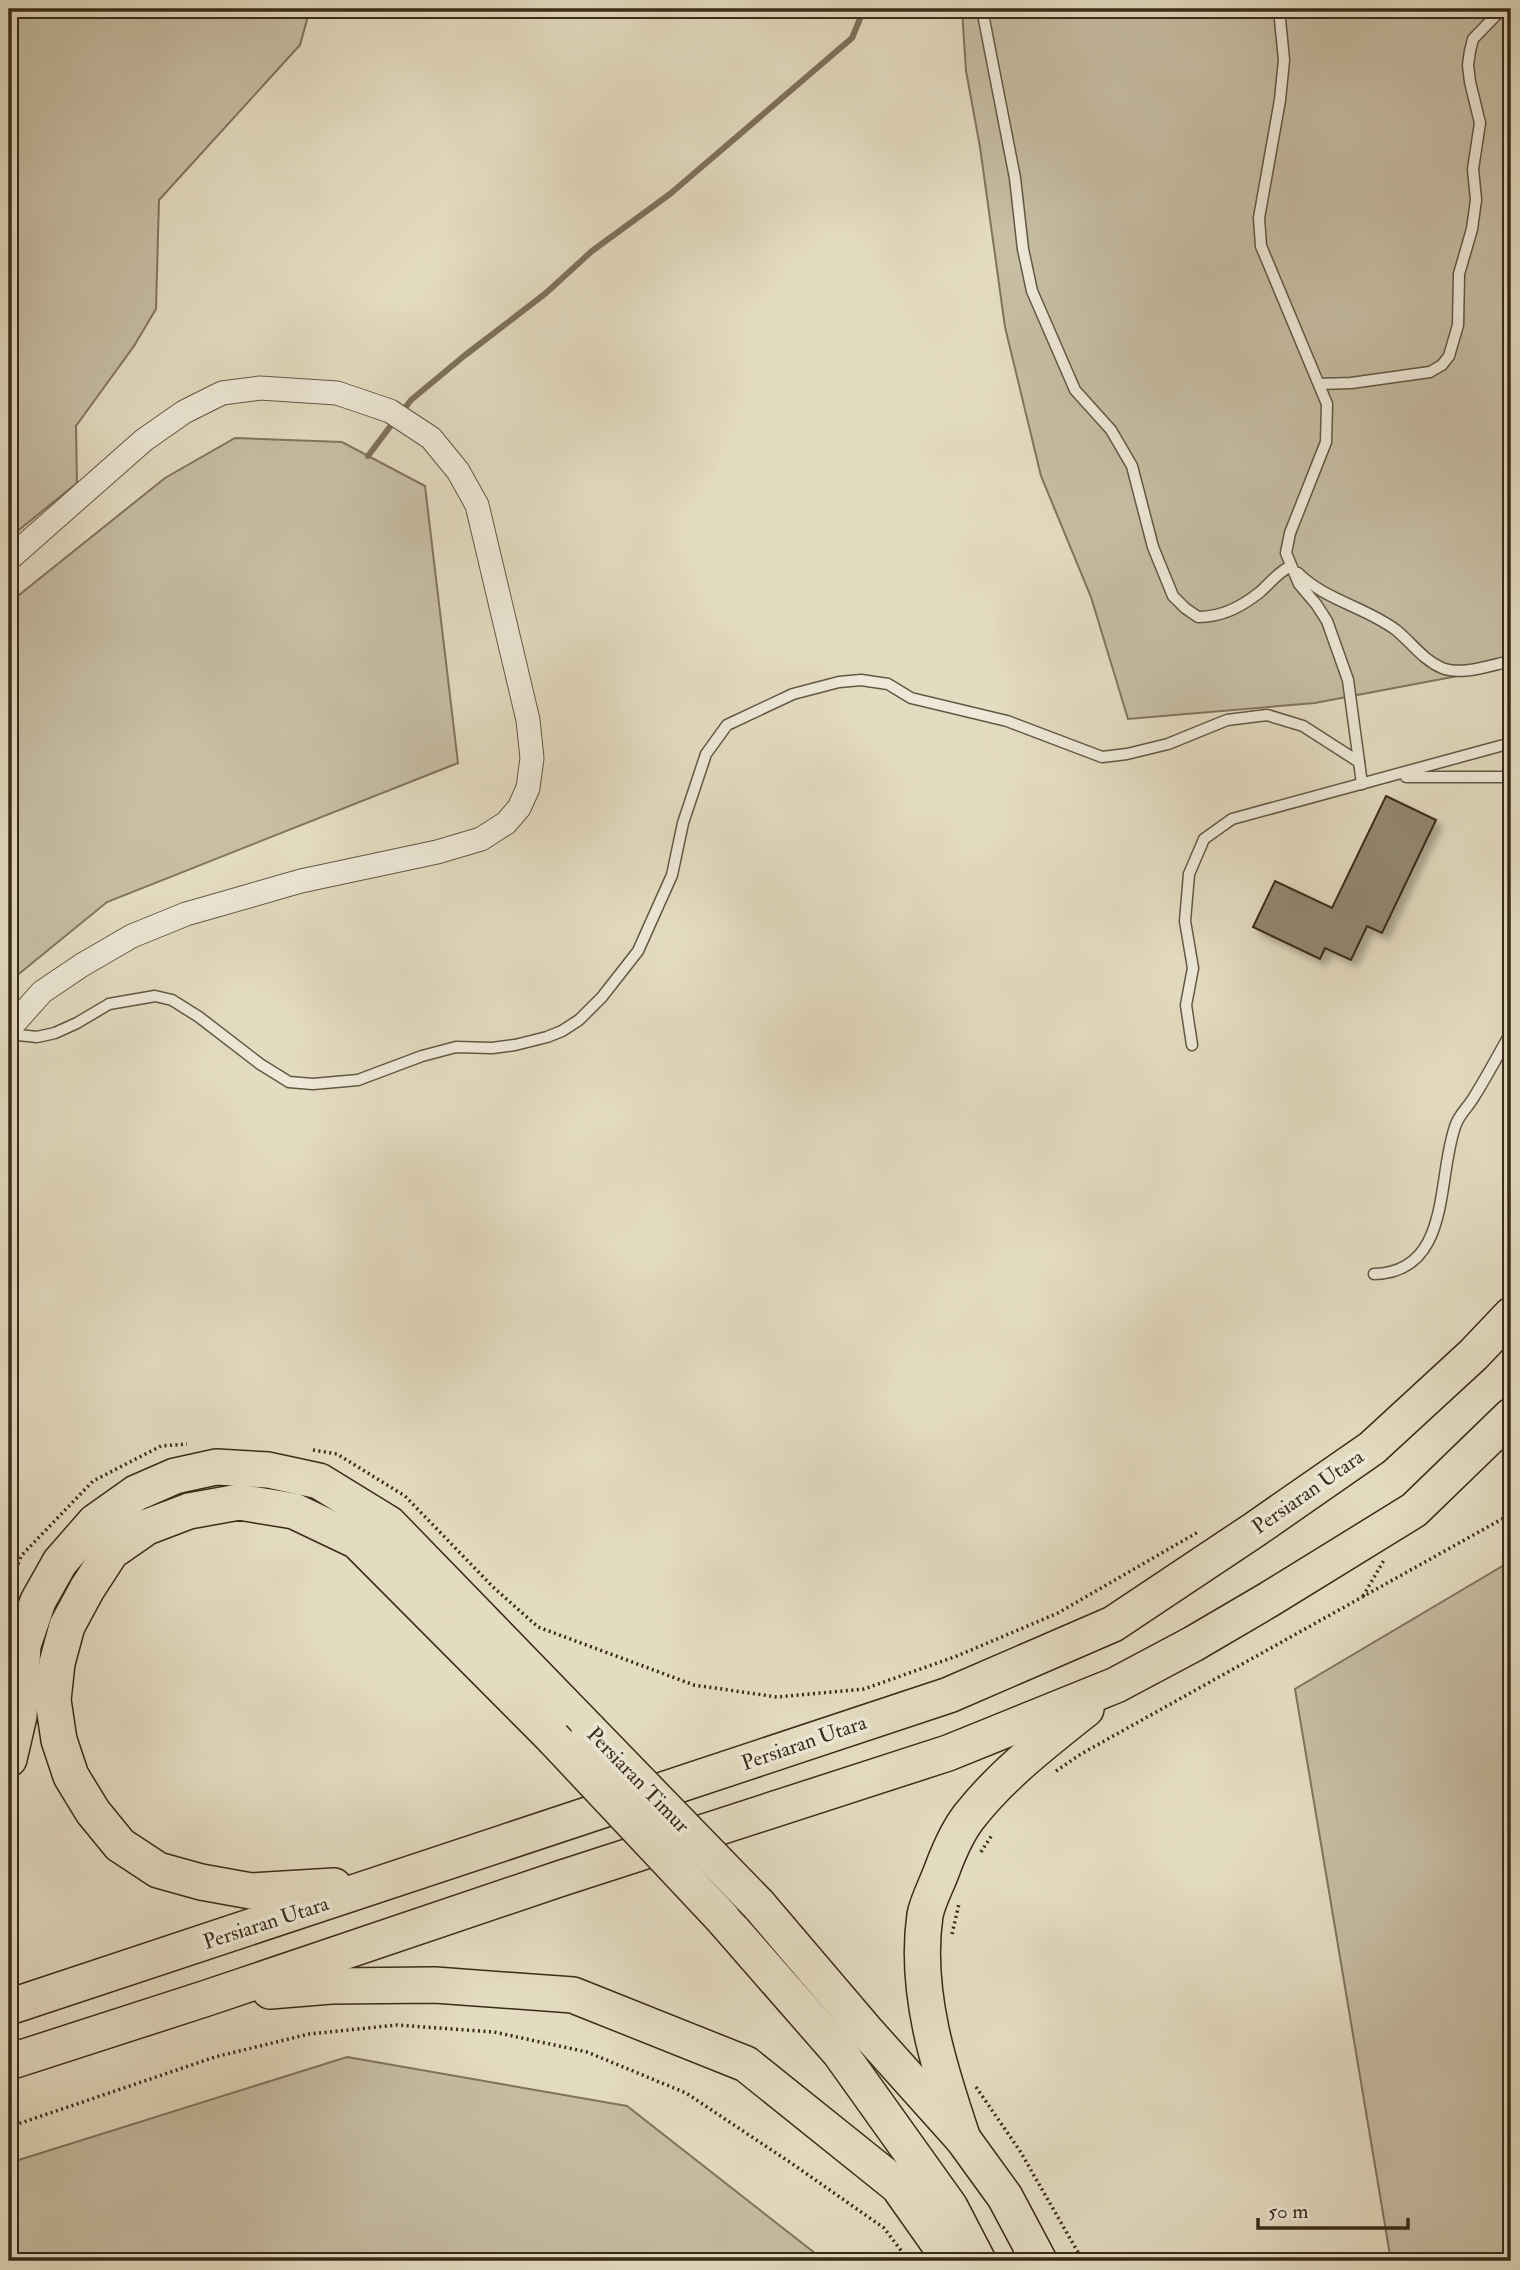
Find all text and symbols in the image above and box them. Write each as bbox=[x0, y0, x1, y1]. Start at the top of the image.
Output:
street label: Persiaran Utara bbox=[1247, 1443, 1369, 1540]
street label: Persiaran Utara bbox=[738, 1709, 870, 1777]
street label: Persiaran Timur bbox=[581, 1721, 695, 1839]
street label: Persiaran Utara bbox=[200, 1890, 333, 1956]
scale bar bbox=[1258, 2186, 1408, 2230]
text: 50 m bbox=[1268, 2198, 1309, 2225]

